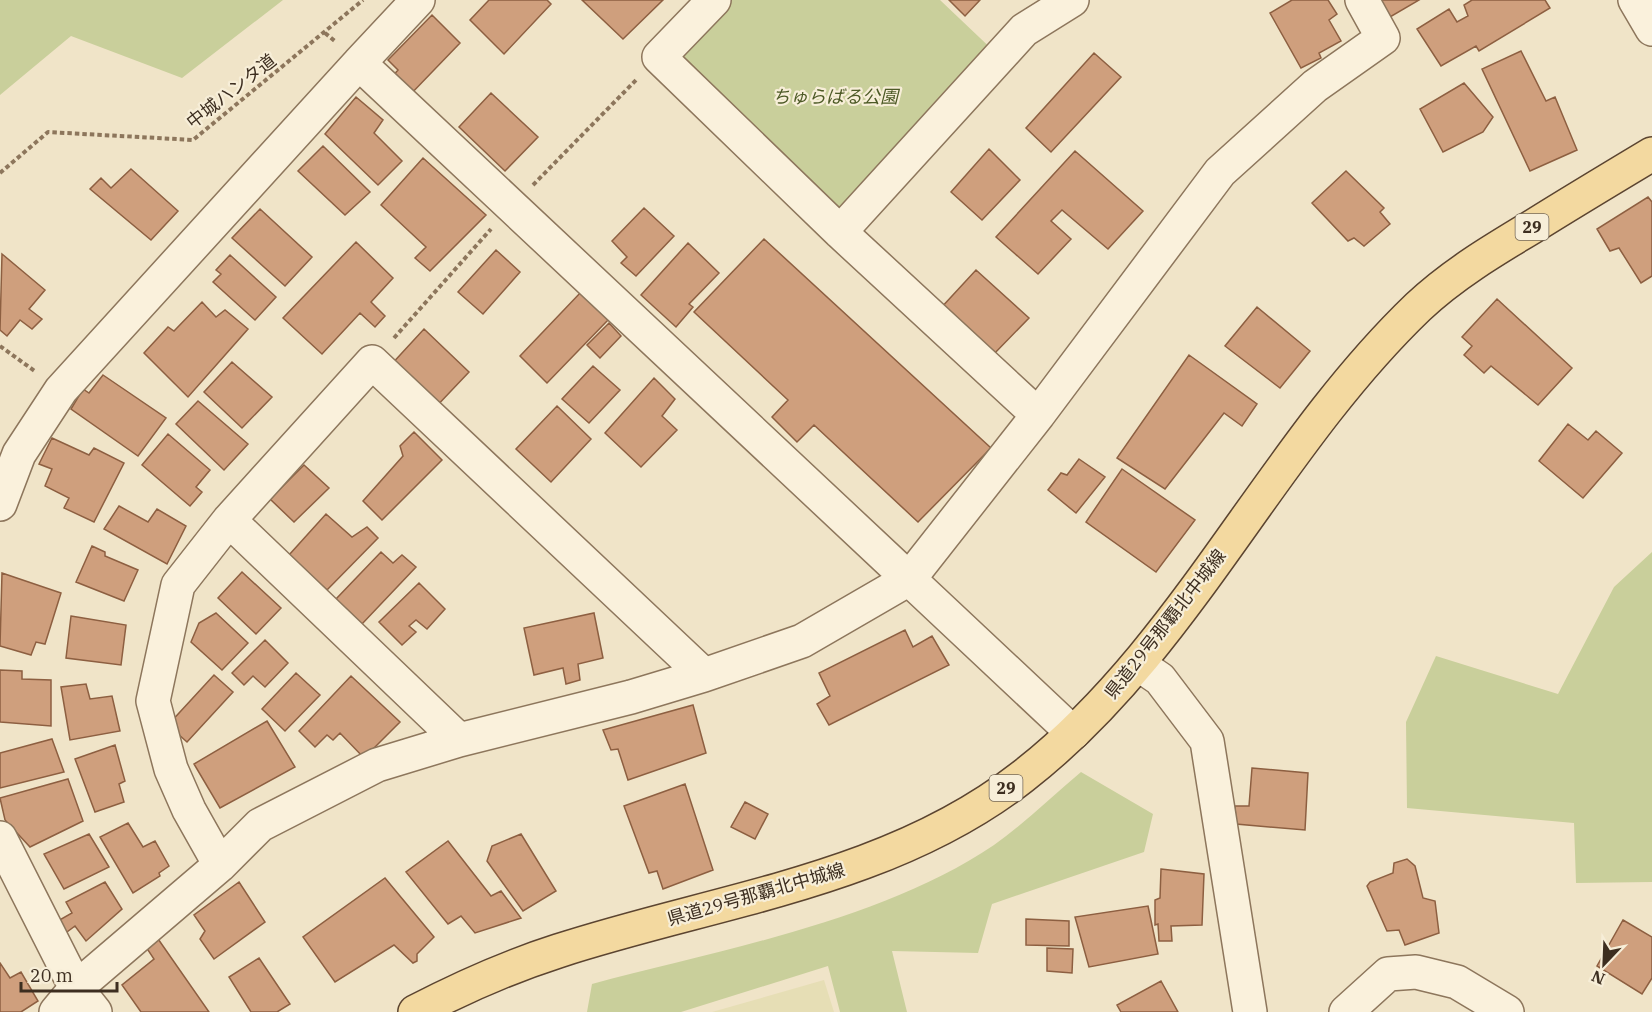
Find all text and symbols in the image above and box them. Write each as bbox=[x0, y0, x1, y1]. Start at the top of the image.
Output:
street label: 中城ハンタ道 bbox=[181, 49, 281, 133]
park label: ちゅらばる公園 bbox=[772, 85, 901, 108]
road number: 29 bbox=[1516, 214, 1549, 240]
street label: 県道29号那覇北中城線 bbox=[1099, 545, 1231, 703]
road number: 29 bbox=[990, 775, 1022, 801]
street label: 県道29号那覇北中城線 bbox=[665, 858, 847, 930]
north arrow bbox=[1574, 934, 1634, 994]
scale bar bbox=[21, 955, 117, 993]
text: 20 m bbox=[30, 964, 73, 987]
text: N bbox=[1588, 966, 1608, 989]

